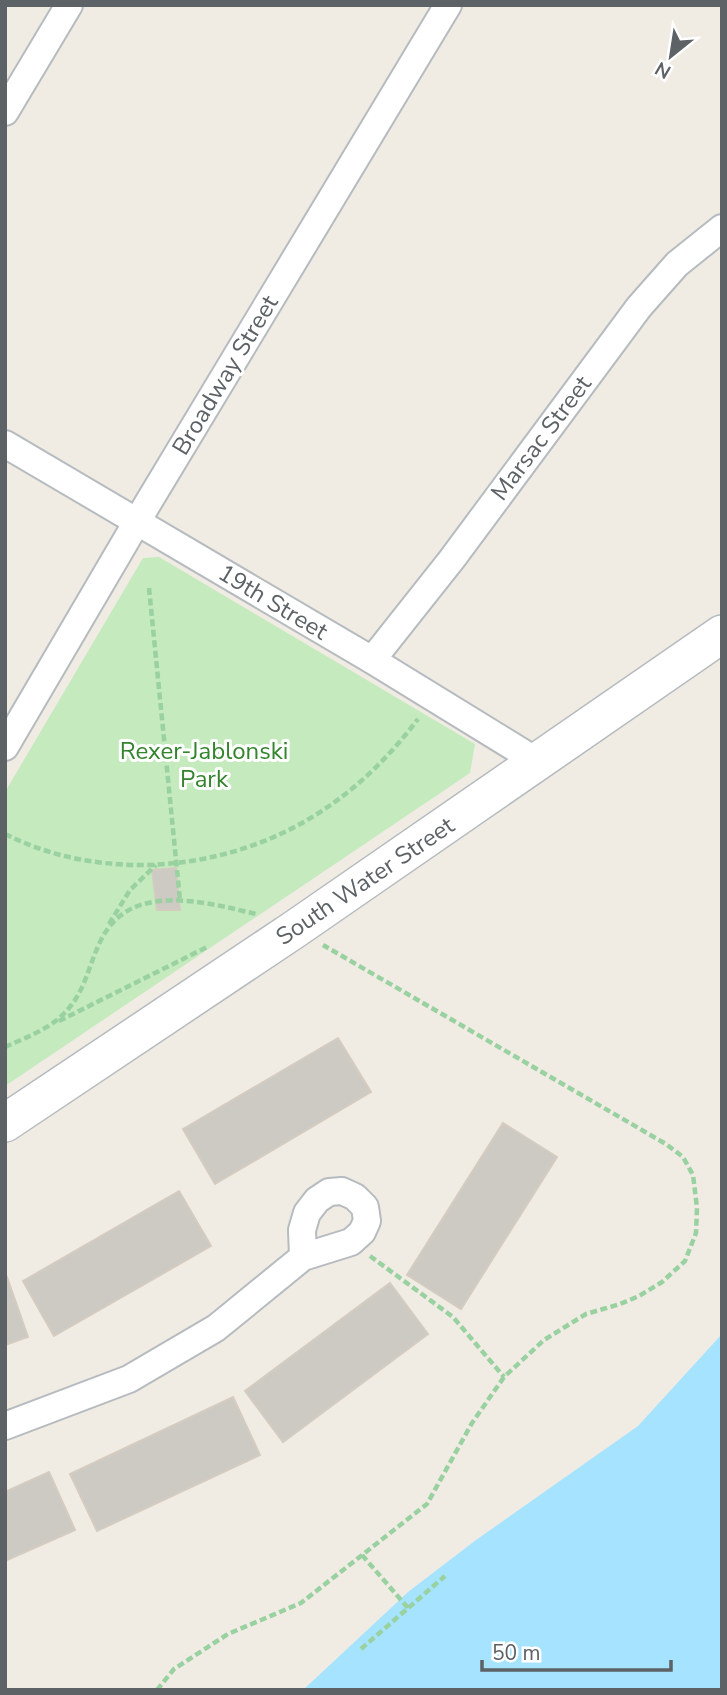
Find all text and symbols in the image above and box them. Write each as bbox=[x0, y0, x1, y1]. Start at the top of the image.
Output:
north arrow bbox=[636, 21, 706, 91]
text: N bbox=[650, 55, 676, 85]
street label: Broadway Street bbox=[165, 289, 286, 461]
street label: Marsac Street bbox=[483, 369, 599, 507]
street label: 19th Street bbox=[212, 557, 334, 648]
park label: Rexer-Jablonski Park bbox=[120, 735, 288, 795]
street label: South Water Street bbox=[269, 809, 461, 953]
scale bar bbox=[482, 1628, 671, 1672]
text: 50 m bbox=[492, 1639, 541, 1667]

